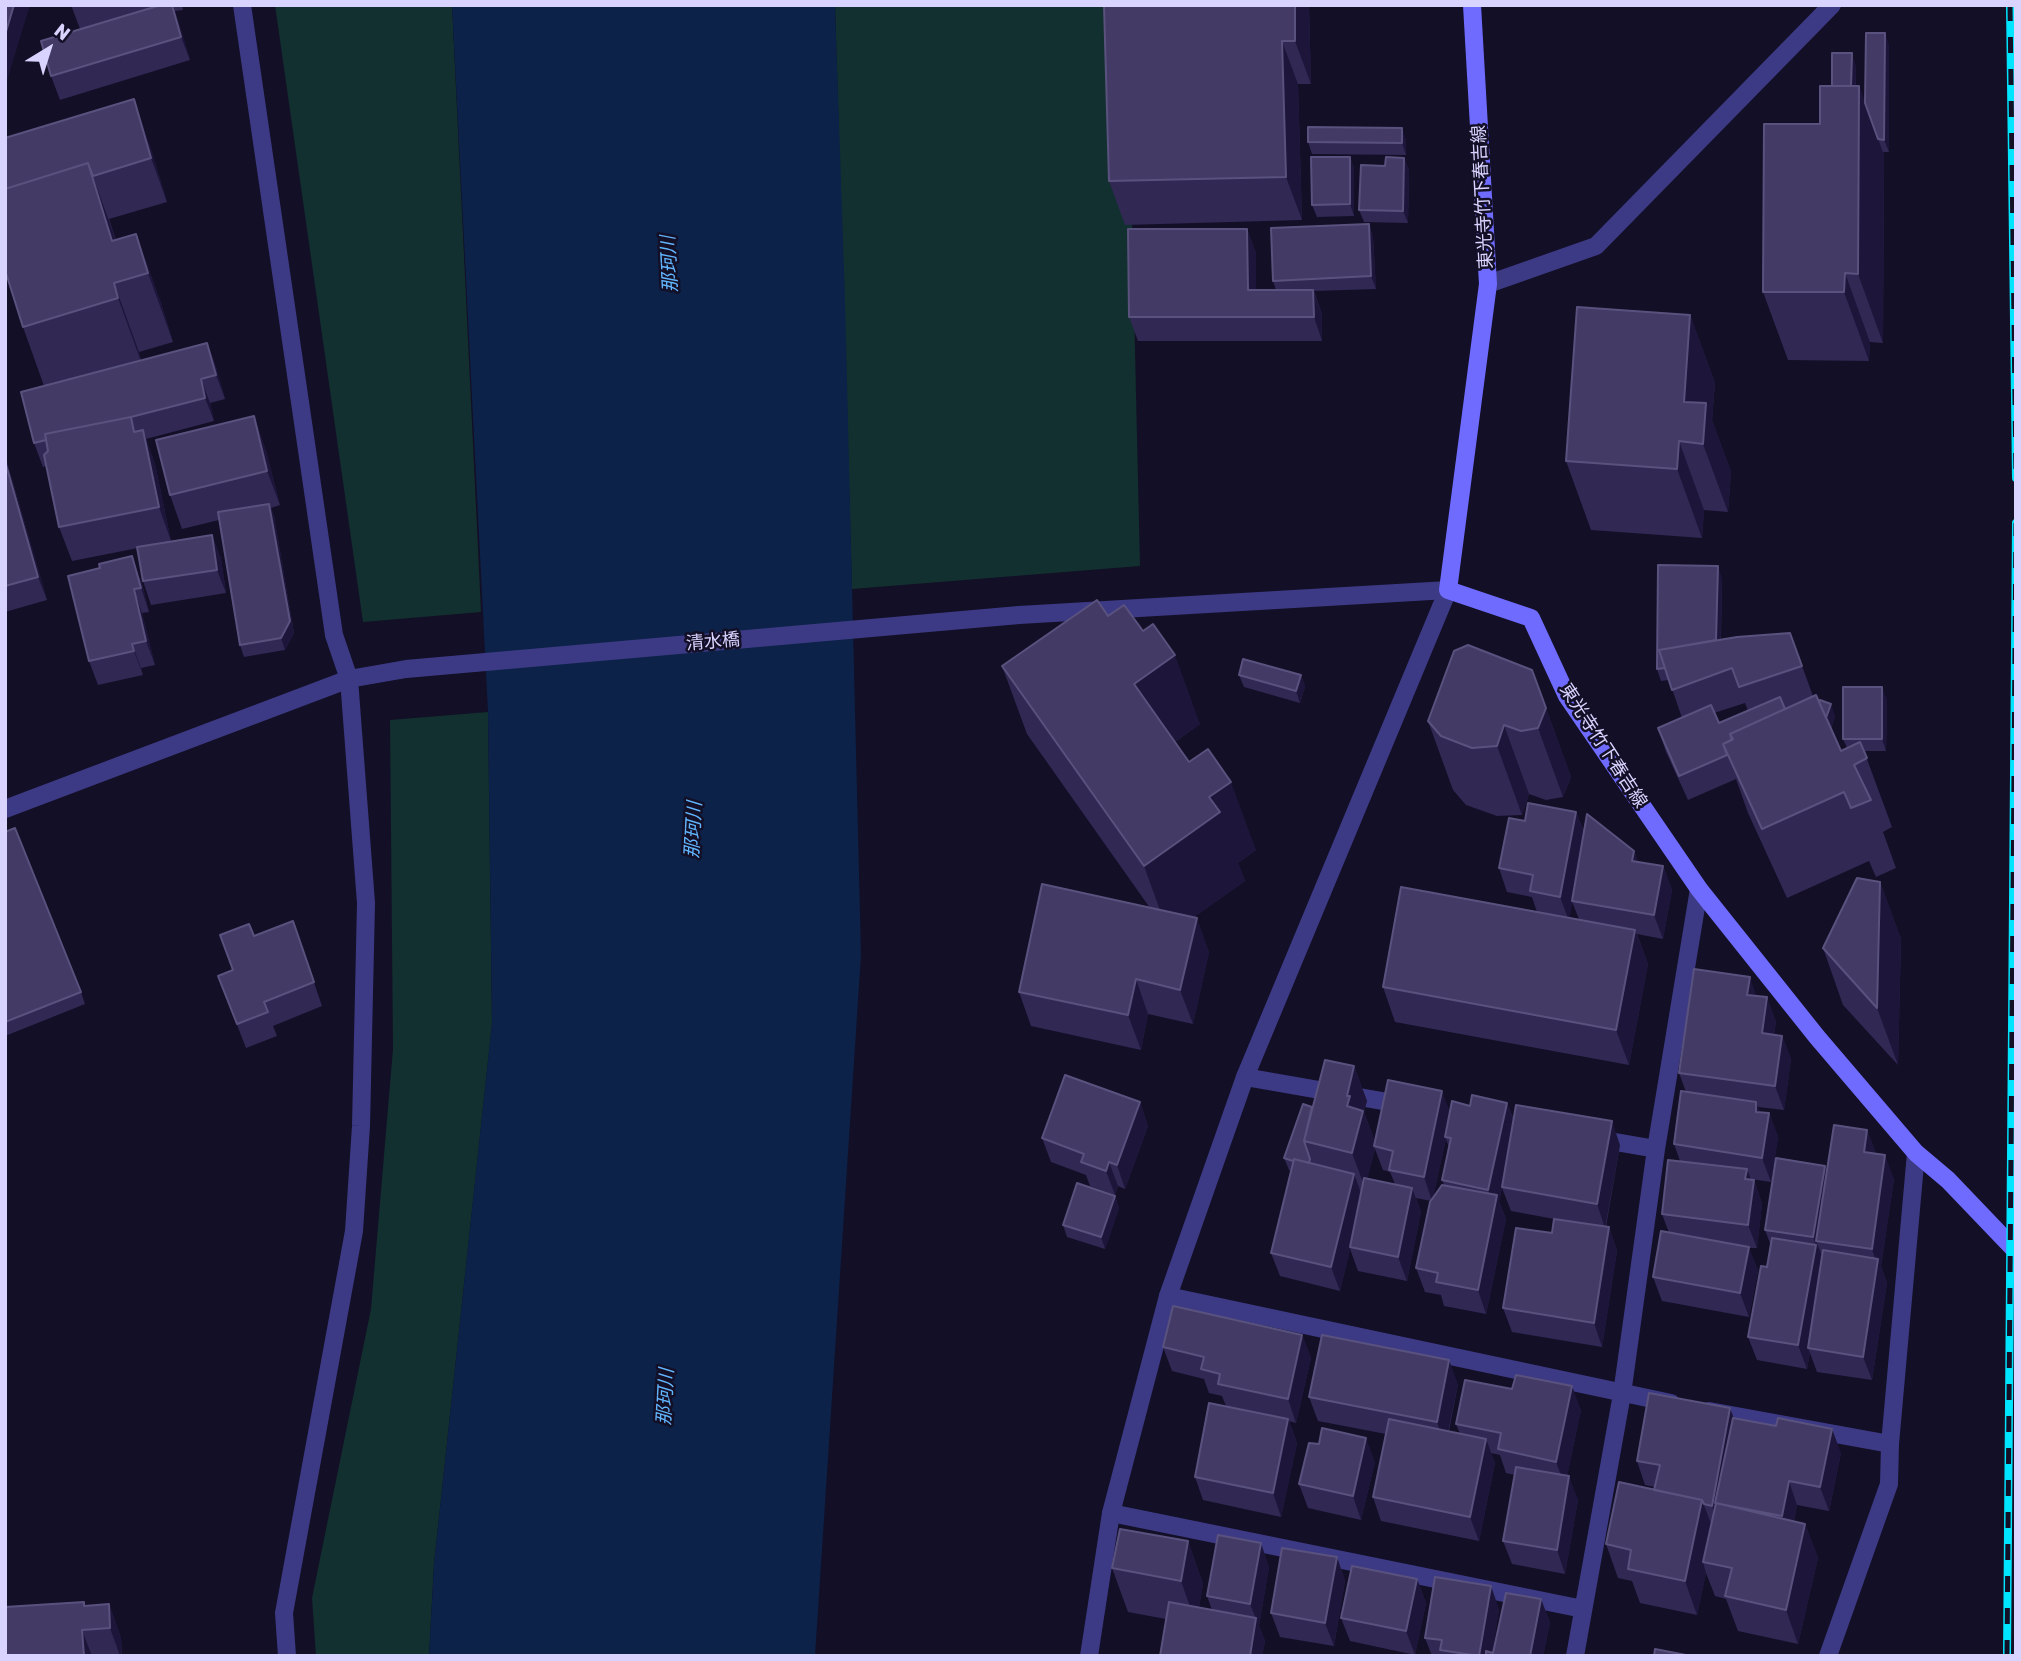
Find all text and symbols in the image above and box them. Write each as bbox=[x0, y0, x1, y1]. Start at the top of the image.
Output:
north arrow bbox=[14, 14, 84, 84]
text: N bbox=[50, 19, 75, 45]
street label: 東光寺竹下春吉線 bbox=[1468, 125, 1498, 269]
water label: 那珂川 bbox=[657, 235, 683, 293]
street label: 清水橋 bbox=[685, 629, 741, 655]
street label: 東光寺竹下春吉線 bbox=[1555, 680, 1651, 812]
water label: 那珂川 bbox=[681, 801, 707, 859]
water label: 那珂川 bbox=[653, 1368, 679, 1426]

